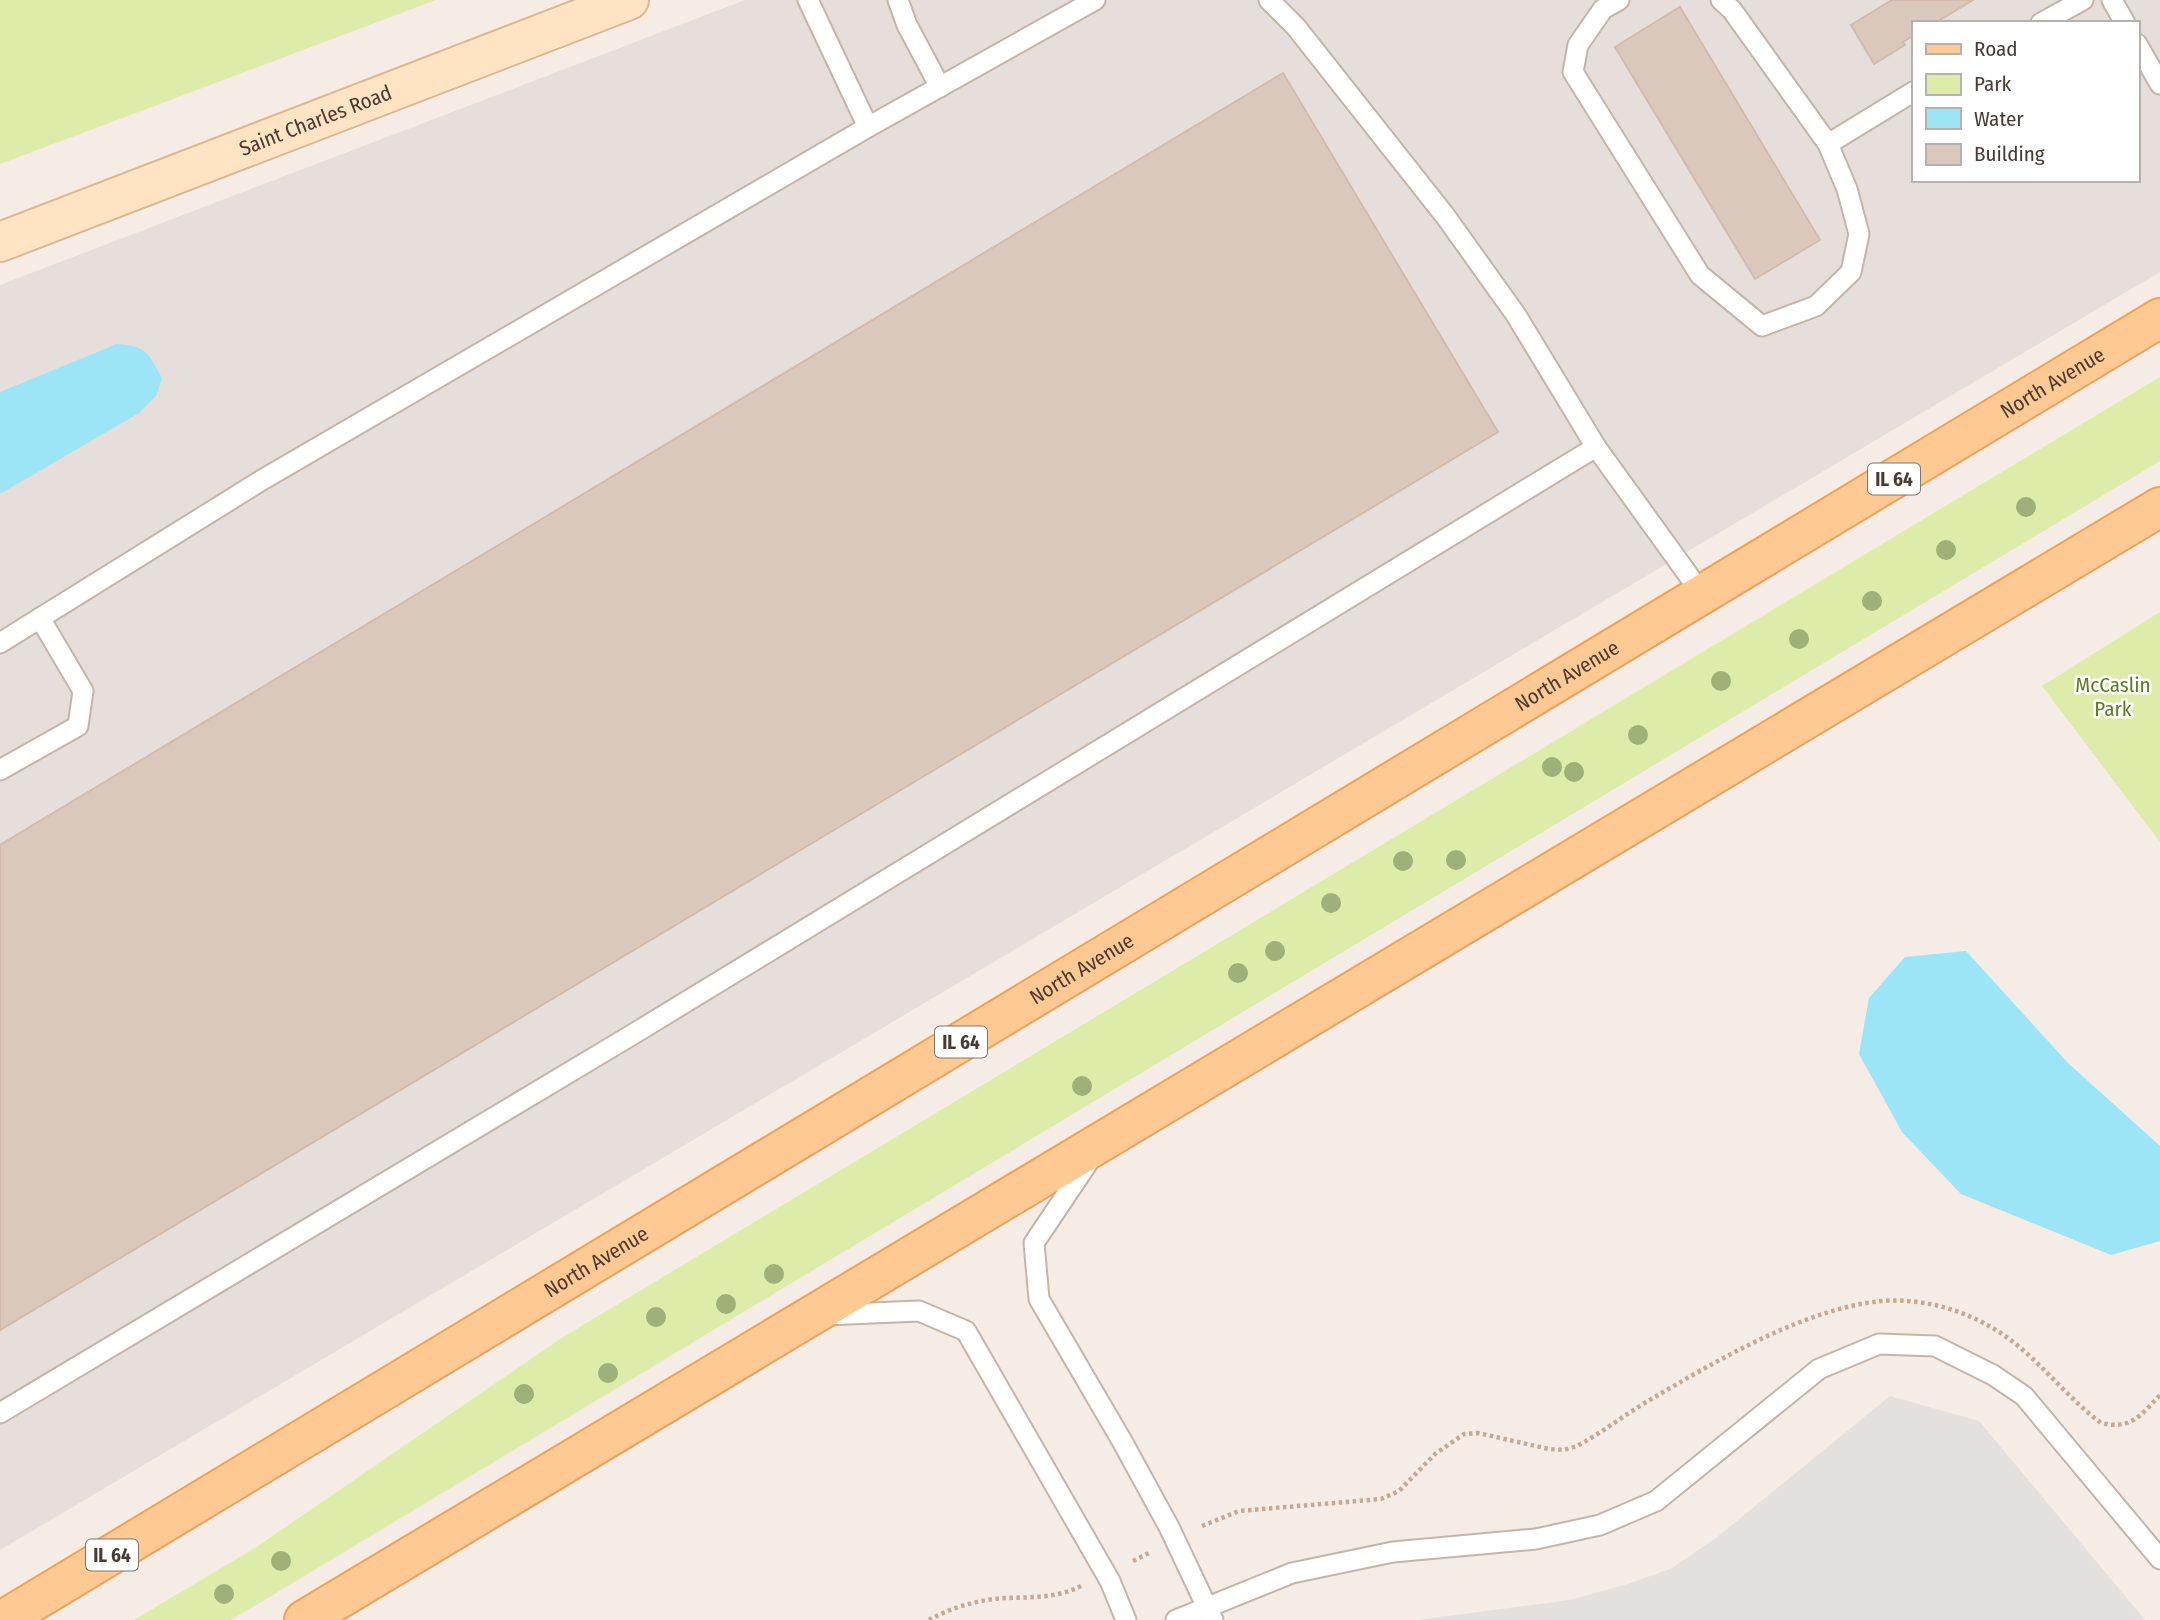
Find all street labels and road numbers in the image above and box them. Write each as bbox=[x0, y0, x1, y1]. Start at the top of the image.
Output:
street label: Saint Charles Road bbox=[235, 80, 395, 162]
street label: North Avenue bbox=[1996, 341, 2109, 424]
road number: IL 64 bbox=[1868, 464, 1920, 494]
street label: North Avenue bbox=[1510, 634, 1624, 717]
street label: North Avenue bbox=[1025, 927, 1139, 1010]
road number: IL 64 bbox=[935, 1026, 987, 1058]
street label: North Avenue bbox=[539, 1220, 653, 1303]
road number: IL 64 bbox=[86, 1540, 138, 1570]

